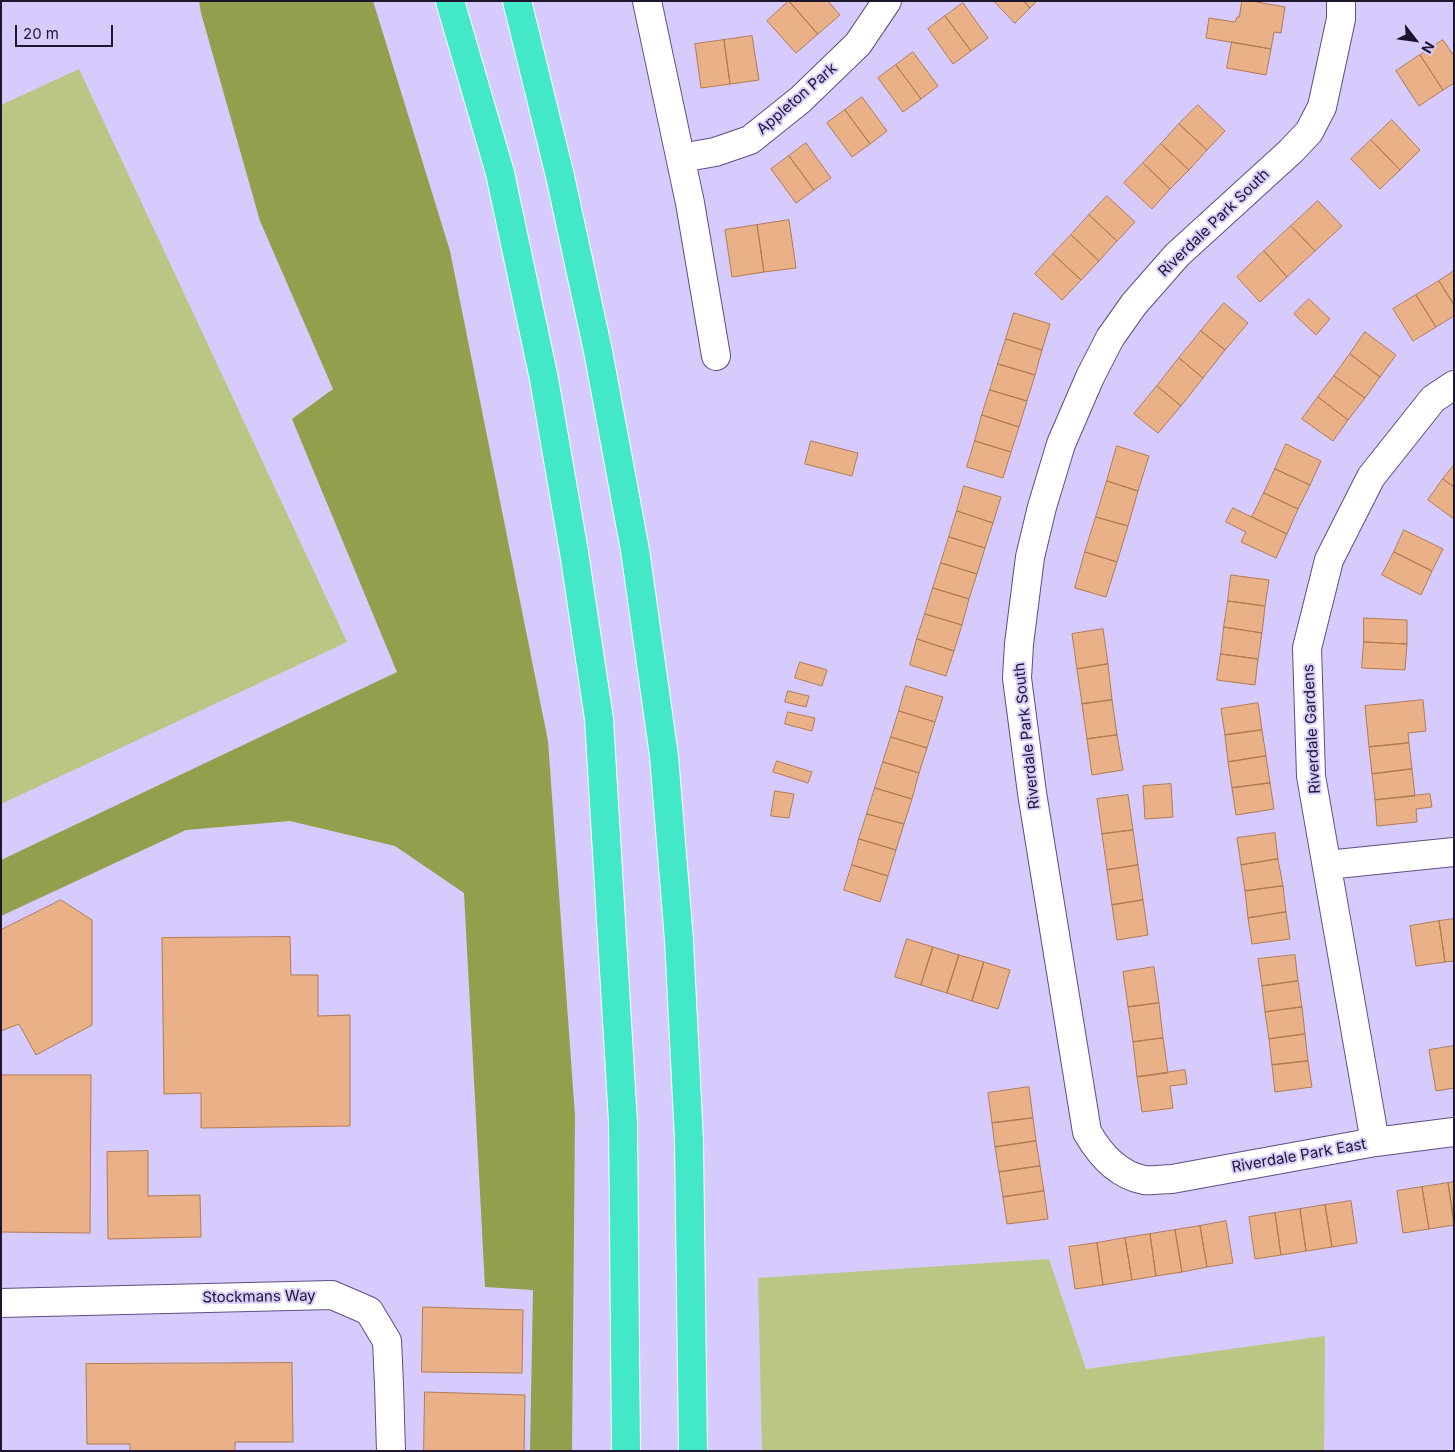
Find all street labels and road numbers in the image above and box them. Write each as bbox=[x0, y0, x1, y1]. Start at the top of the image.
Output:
street label: Appleton Park bbox=[753, 59, 841, 139]
street label: Riverdale Park South bbox=[1155, 165, 1273, 281]
street label: Riverdale Park South bbox=[1010, 662, 1044, 810]
street label: Riverdale Gardens bbox=[1300, 664, 1324, 794]
street label: Riverdale Park East bbox=[1230, 1135, 1368, 1177]
street label: Stockmans Way bbox=[202, 1287, 316, 1307]

